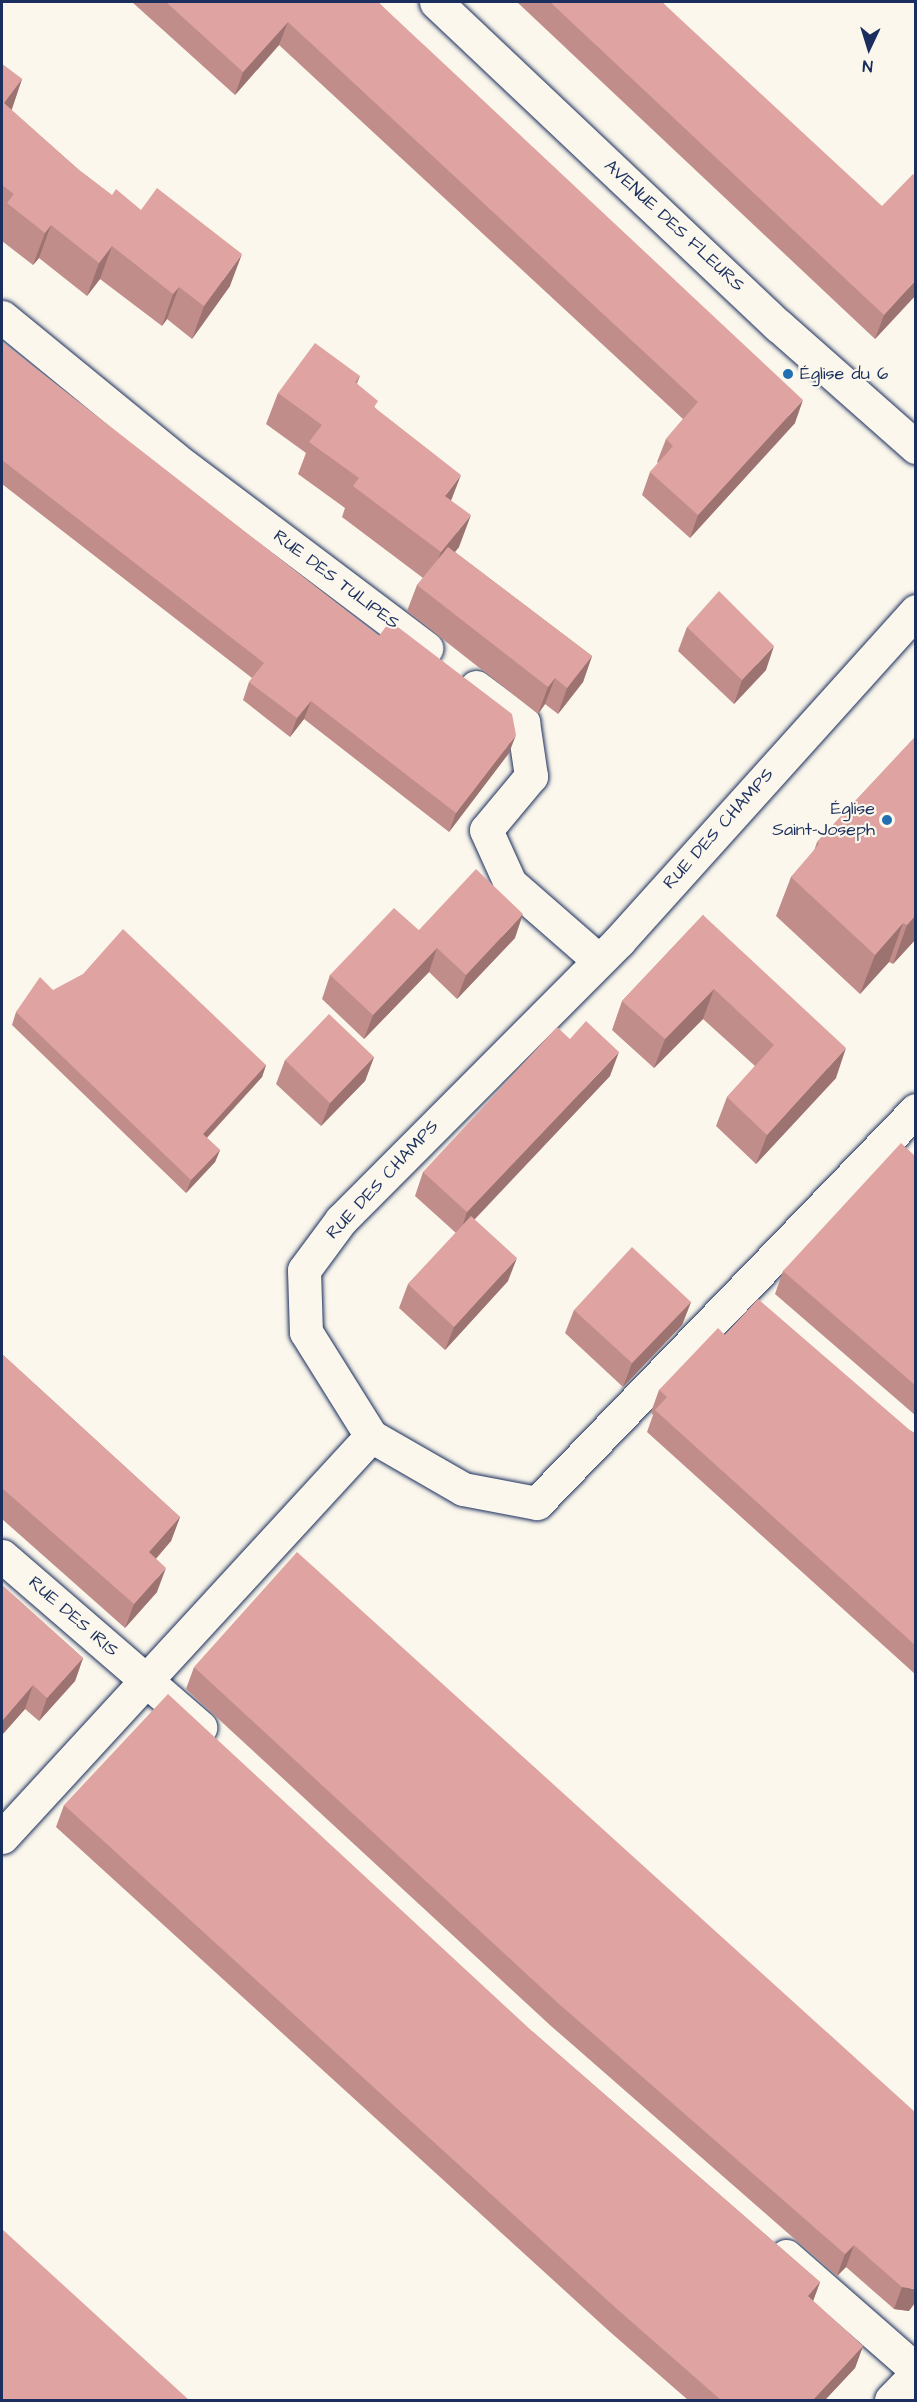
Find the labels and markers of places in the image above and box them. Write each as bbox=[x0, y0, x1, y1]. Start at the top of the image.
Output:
place label: Église du 6 bbox=[800, 363, 888, 385]
marker: Église du 6 bbox=[781, 367, 795, 381]
place label: Église Saint-Joseph bbox=[772, 799, 875, 842]
marker: Église Saint-Joseph bbox=[880, 813, 894, 827]

